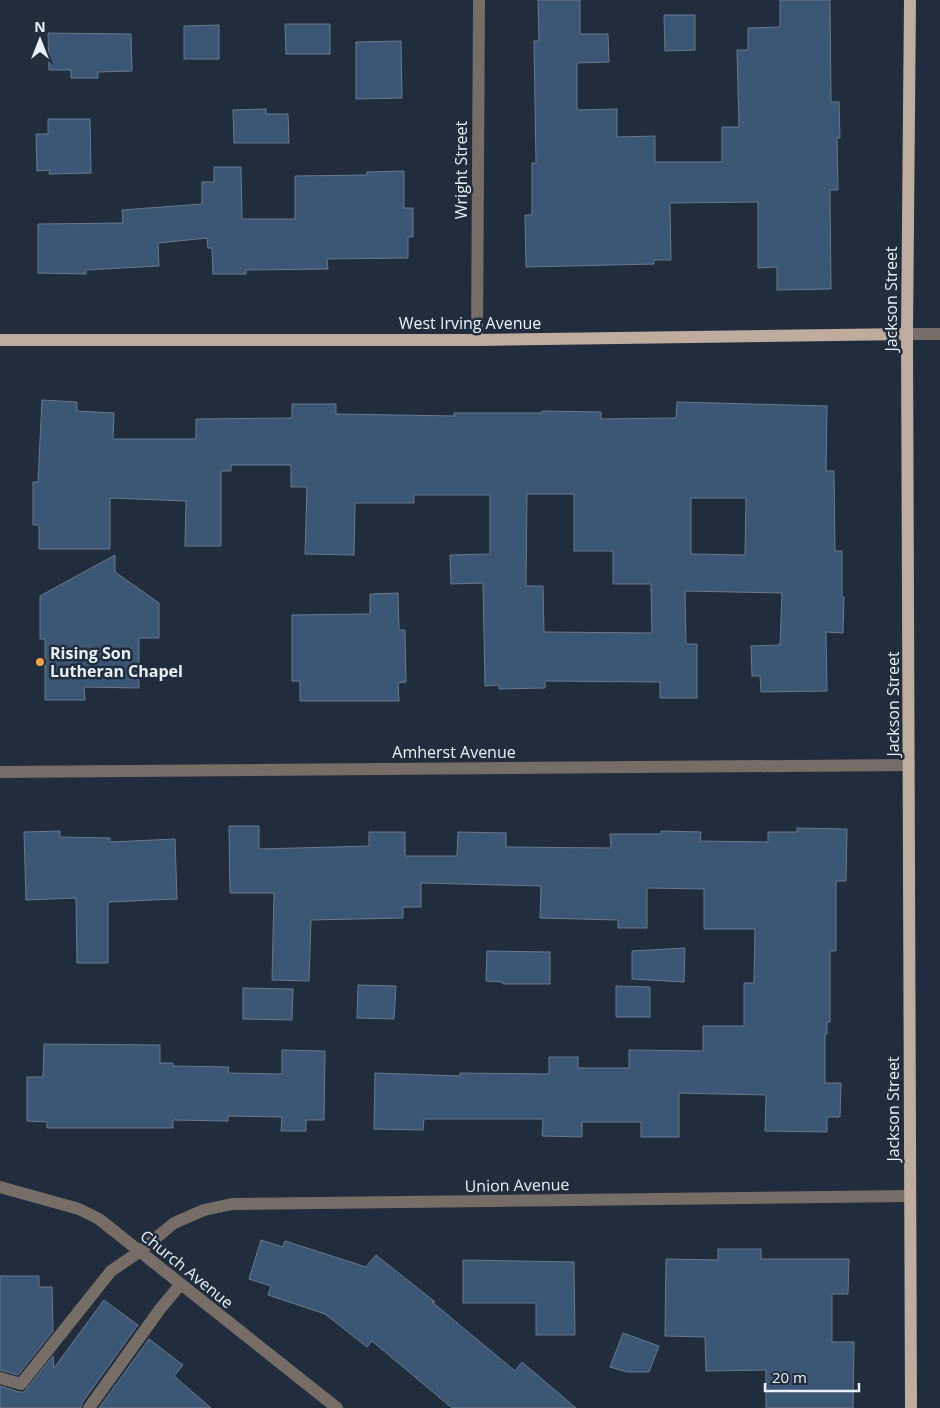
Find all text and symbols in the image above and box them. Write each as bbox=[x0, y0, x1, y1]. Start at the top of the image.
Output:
north arrow bbox=[15, 15, 65, 65]
text: N bbox=[34, 17, 46, 36]
street label: Wright Street bbox=[450, 121, 472, 219]
street label: Jackson Street bbox=[880, 246, 902, 354]
street label: West Irving Avenue bbox=[399, 312, 541, 334]
place label: Rising Son Lutheran Chapel bbox=[50, 642, 183, 682]
street label: Jackson Street bbox=[882, 651, 904, 759]
marker: Rising Son Lutheran Chapel bbox=[34, 656, 46, 668]
street label: Amherst Avenue bbox=[392, 741, 516, 763]
street label: Jackson Street bbox=[882, 1056, 904, 1164]
street label: Union Avenue bbox=[464, 1173, 570, 1197]
street label: Church Avenue bbox=[136, 1225, 238, 1313]
scale bar bbox=[765, 1360, 859, 1392]
text: 20 m bbox=[772, 1367, 807, 1387]

